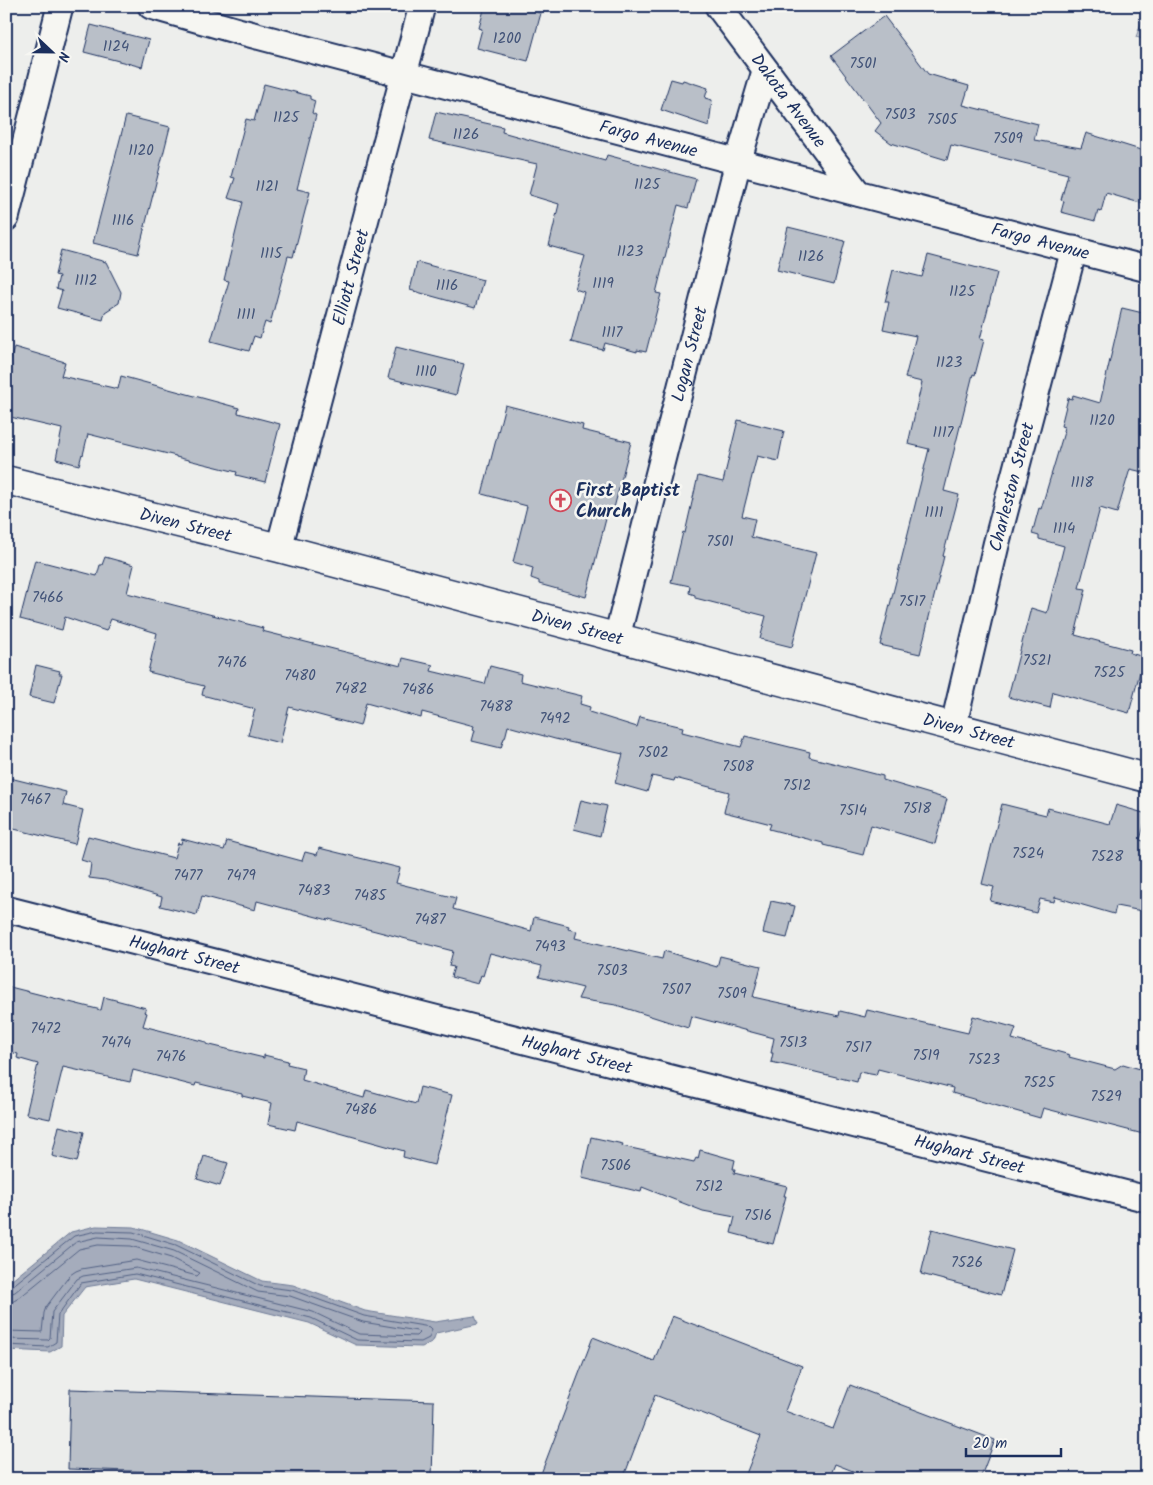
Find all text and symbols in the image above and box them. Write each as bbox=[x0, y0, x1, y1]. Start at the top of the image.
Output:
house number: 1200 bbox=[493, 27, 522, 51]
north arrow bbox=[28, 28, 78, 78]
house number: 1124 bbox=[103, 35, 129, 59]
text: N bbox=[51, 48, 75, 65]
street label: Dakota Avenue bbox=[742, 48, 833, 155]
house number: 7501 bbox=[849, 52, 877, 76]
house number: 7503 bbox=[884, 103, 916, 127]
house number: 1125 bbox=[273, 106, 300, 130]
house number: 7505 bbox=[927, 108, 958, 132]
street label: Fargo Avenue bbox=[596, 113, 701, 167]
house number: 1126 bbox=[453, 123, 479, 147]
house number: 7509 bbox=[993, 127, 1024, 151]
house number: 1120 bbox=[128, 139, 154, 163]
house number: 1125 bbox=[634, 173, 661, 197]
house number: 1121 bbox=[256, 175, 279, 199]
house number: 1116 bbox=[112, 209, 134, 233]
street label: Fargo Avenue bbox=[988, 216, 1093, 269]
street label: Elliott Street bbox=[325, 225, 379, 329]
house number: 1123 bbox=[617, 240, 644, 264]
house number: 1115 bbox=[260, 242, 283, 266]
house number: 1126 bbox=[798, 245, 824, 269]
house number: 1112 bbox=[75, 269, 97, 293]
house number: 1119 bbox=[592, 272, 614, 296]
house number: 1116 bbox=[436, 274, 458, 298]
house number: 1125 bbox=[949, 280, 976, 304]
house number: 1111 bbox=[237, 303, 256, 327]
street label: Logan Street bbox=[664, 303, 717, 405]
house number: 1117 bbox=[601, 321, 624, 345]
house number: 1123 bbox=[936, 351, 963, 375]
house number: 1110 bbox=[415, 360, 437, 384]
house number: 1120 bbox=[1089, 409, 1115, 433]
street label: Charleston Street bbox=[982, 418, 1044, 555]
house number: 1117 bbox=[932, 421, 955, 445]
house number: 1118 bbox=[1070, 471, 1095, 495]
place label: First Baptist Church bbox=[576, 477, 681, 527]
church icon: First Baptist Church bbox=[548, 488, 572, 512]
street label: Diven Street bbox=[136, 501, 235, 552]
house number: 1111 bbox=[925, 501, 944, 525]
house number: 1114 bbox=[1053, 517, 1075, 541]
house number: 7501 bbox=[706, 530, 734, 554]
house number: 7466 bbox=[32, 586, 64, 610]
house number: 7517 bbox=[899, 590, 926, 614]
street label: Diven Street bbox=[528, 602, 627, 655]
house number: 7521 bbox=[1023, 649, 1051, 673]
house number: 7476 bbox=[217, 651, 247, 675]
house number: 7525 bbox=[1093, 661, 1126, 685]
house number: 7480 bbox=[284, 664, 316, 688]
house number: 7482 bbox=[335, 677, 367, 701]
house number: 7486 bbox=[402, 678, 434, 702]
house number: 7488 bbox=[479, 695, 514, 719]
street label: Diven Street bbox=[919, 706, 1019, 759]
house number: 7492 bbox=[539, 707, 571, 731]
house number: 7502 bbox=[637, 741, 669, 765]
house number: 7508 bbox=[722, 755, 755, 779]
house number: 7512 bbox=[783, 774, 811, 798]
house number: 7467 bbox=[20, 788, 51, 812]
house number: 7518 bbox=[903, 797, 932, 821]
house number: 7514 bbox=[839, 799, 867, 823]
house number: 7524 bbox=[1012, 842, 1044, 866]
house number: 7528 bbox=[1091, 845, 1124, 869]
house number: 7477 bbox=[173, 864, 204, 888]
house number: 7479 bbox=[226, 864, 256, 888]
house number: 7483 bbox=[298, 879, 331, 903]
house number: 7485 bbox=[354, 884, 387, 908]
house number: 7487 bbox=[414, 908, 447, 932]
street label: Hughart Street bbox=[126, 928, 243, 984]
house number: 7493 bbox=[534, 935, 566, 959]
house number: 7503 bbox=[596, 959, 628, 983]
house number: 7507 bbox=[661, 978, 692, 1002]
house number: 7509 bbox=[717, 982, 748, 1006]
house number: 7472 bbox=[31, 1017, 61, 1041]
street label: Hughart Street bbox=[518, 1028, 636, 1084]
house number: 7474 bbox=[101, 1031, 131, 1055]
house number: 7513 bbox=[779, 1031, 808, 1055]
house number: 7517 bbox=[845, 1036, 872, 1060]
house number: 7519 bbox=[912, 1044, 940, 1068]
house number: 7476 bbox=[156, 1045, 186, 1069]
house number: 7523 bbox=[968, 1048, 1001, 1072]
house number: 7525 bbox=[1023, 1071, 1056, 1095]
house number: 7529 bbox=[1090, 1085, 1122, 1109]
house number: 7486 bbox=[345, 1098, 377, 1122]
street label: Hughart Street bbox=[911, 1127, 1028, 1184]
house number: 7506 bbox=[601, 1154, 631, 1178]
house number: 7512 bbox=[695, 1175, 723, 1199]
house number: 7516 bbox=[744, 1204, 772, 1228]
house number: 7526 bbox=[951, 1251, 983, 1275]
scale bar bbox=[966, 1425, 1060, 1457]
text: 20 m bbox=[973, 1432, 1007, 1456]

